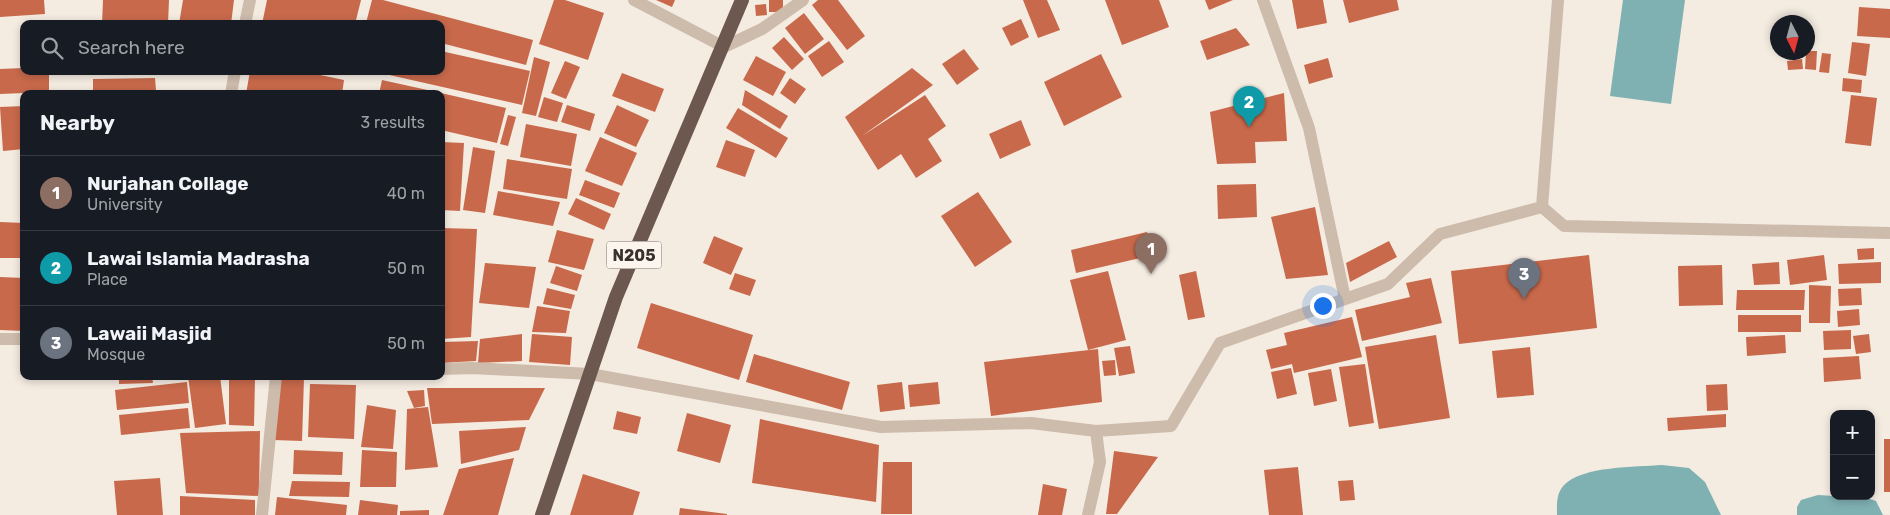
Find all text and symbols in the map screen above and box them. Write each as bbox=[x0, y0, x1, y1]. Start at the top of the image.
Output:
north arrow bbox=[1770, 15, 1815, 60]
search box bbox=[20, 20, 445, 75]
icon: search bbox=[38, 34, 66, 62]
text: Search here bbox=[78, 36, 185, 59]
pin: 2 bbox=[1233, 86, 1265, 127]
text: Nearby bbox=[40, 110, 115, 135]
text: 3 results bbox=[360, 113, 425, 132]
text: Nurjahan Collage bbox=[87, 172, 249, 195]
text: 1 bbox=[52, 184, 60, 203]
text: 40 m bbox=[387, 184, 425, 203]
text: University bbox=[87, 195, 163, 214]
pin: 1 bbox=[1135, 233, 1167, 274]
road number: N205 bbox=[606, 242, 662, 268]
text: Lawai Islamia Madrasha bbox=[87, 247, 310, 270]
pin: 3 bbox=[1508, 258, 1540, 299]
text: 2 bbox=[51, 259, 61, 278]
text: 50 m bbox=[387, 259, 425, 278]
text: Place bbox=[87, 270, 128, 289]
your location bbox=[1310, 293, 1336, 319]
text: Lawaii Masjid bbox=[87, 322, 212, 345]
text: 3 bbox=[51, 334, 61, 353]
text: 50 m bbox=[387, 334, 425, 353]
text: Mosque bbox=[87, 345, 145, 364]
map controls bbox=[1830, 410, 1875, 500]
button: + bbox=[1830, 410, 1875, 455]
button: − bbox=[1830, 455, 1875, 500]

